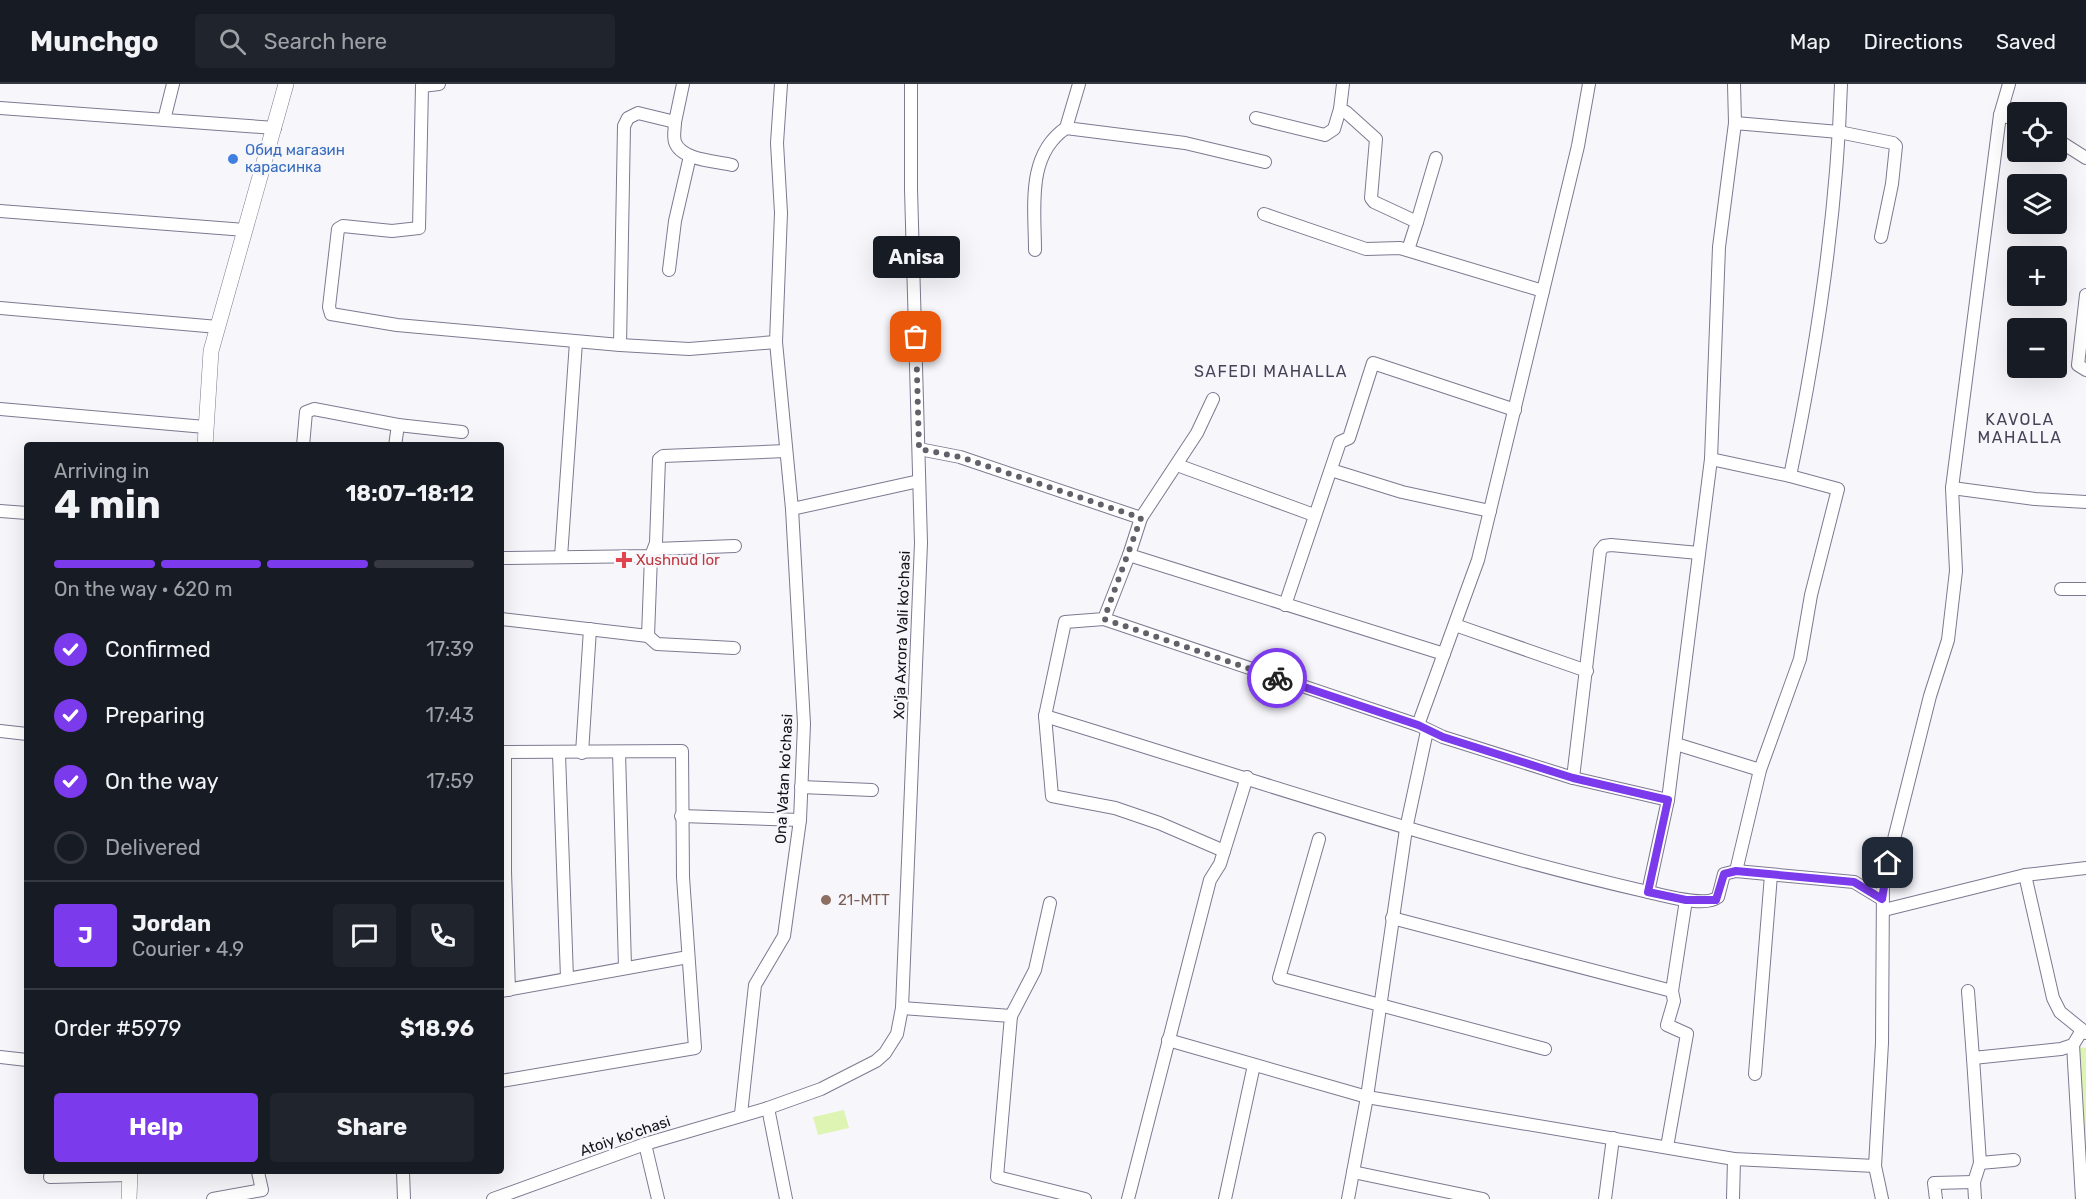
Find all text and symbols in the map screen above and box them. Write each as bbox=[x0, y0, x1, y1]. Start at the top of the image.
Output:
search box bbox=[195, 14, 615, 68]
text: Munchgo bbox=[30, 25, 159, 58]
icon: search bbox=[216, 25, 249, 58]
text: Search here bbox=[264, 28, 387, 55]
text: Map bbox=[1790, 29, 1831, 54]
text: Directions bbox=[1864, 29, 1963, 54]
text: Saved bbox=[1996, 29, 2056, 54]
map controls bbox=[2007, 102, 2067, 378]
button: locate bbox=[2007, 102, 2067, 162]
place label: Обид магазин карасинка bbox=[245, 141, 345, 176]
marker: Обид магазин карасинка bbox=[226, 152, 240, 166]
button: layers bbox=[2007, 174, 2067, 234]
callout: Anisa bbox=[872, 235, 960, 277]
text: Anisa bbox=[889, 245, 944, 269]
button: + bbox=[2007, 246, 2067, 306]
pin bbox=[890, 311, 941, 362]
button: − bbox=[2007, 318, 2067, 378]
icon: bag bbox=[899, 320, 932, 353]
district label: SAFEDI MAHALLA bbox=[1194, 362, 1348, 381]
district label: KAVOLA MAHALLA bbox=[1978, 410, 2062, 447]
text: Arriving in bbox=[54, 459, 149, 483]
text: 18:07–18:12 bbox=[345, 480, 474, 507]
text: 4 min bbox=[54, 482, 161, 528]
street label: Xo'ja Axrora Vali ko'chasi bbox=[890, 550, 914, 720]
place label: Xushnud lor bbox=[636, 551, 720, 569]
marker: Xushnud lor bbox=[617, 553, 631, 567]
text: On the way · 620 m bbox=[54, 577, 232, 601]
icon: check bbox=[54, 633, 87, 666]
text: Confirmed bbox=[105, 636, 211, 663]
text: 17:39 bbox=[426, 637, 474, 661]
courier bbox=[1247, 648, 1307, 708]
icon: bike bbox=[1261, 662, 1294, 695]
icon: check bbox=[54, 699, 87, 732]
text: Preparing bbox=[105, 702, 205, 729]
text: 17:43 bbox=[426, 703, 474, 727]
street label: Ona Vatan ko'chasi bbox=[772, 714, 796, 844]
icon: check bbox=[54, 765, 87, 798]
text: On the way bbox=[105, 768, 219, 795]
text: 17:59 bbox=[426, 769, 474, 793]
text: Delivered bbox=[105, 834, 201, 861]
pin bbox=[1862, 837, 1913, 888]
icon: home bbox=[1871, 846, 1904, 879]
place label: 21-MTT bbox=[838, 891, 890, 909]
marker: 21-MTT bbox=[819, 893, 833, 907]
button: chat bbox=[333, 904, 396, 967]
button: phone bbox=[411, 904, 474, 967]
text: Jordan bbox=[132, 910, 211, 937]
text: J bbox=[78, 922, 93, 949]
text: Courier · 4.9 bbox=[132, 937, 244, 961]
text: Order #5979 bbox=[54, 1015, 181, 1042]
text: $18.96 bbox=[400, 1015, 474, 1042]
button: Help bbox=[54, 1093, 258, 1162]
button: Share bbox=[270, 1093, 474, 1162]
street label: Atoiy ko'chasi bbox=[577, 1112, 673, 1160]

